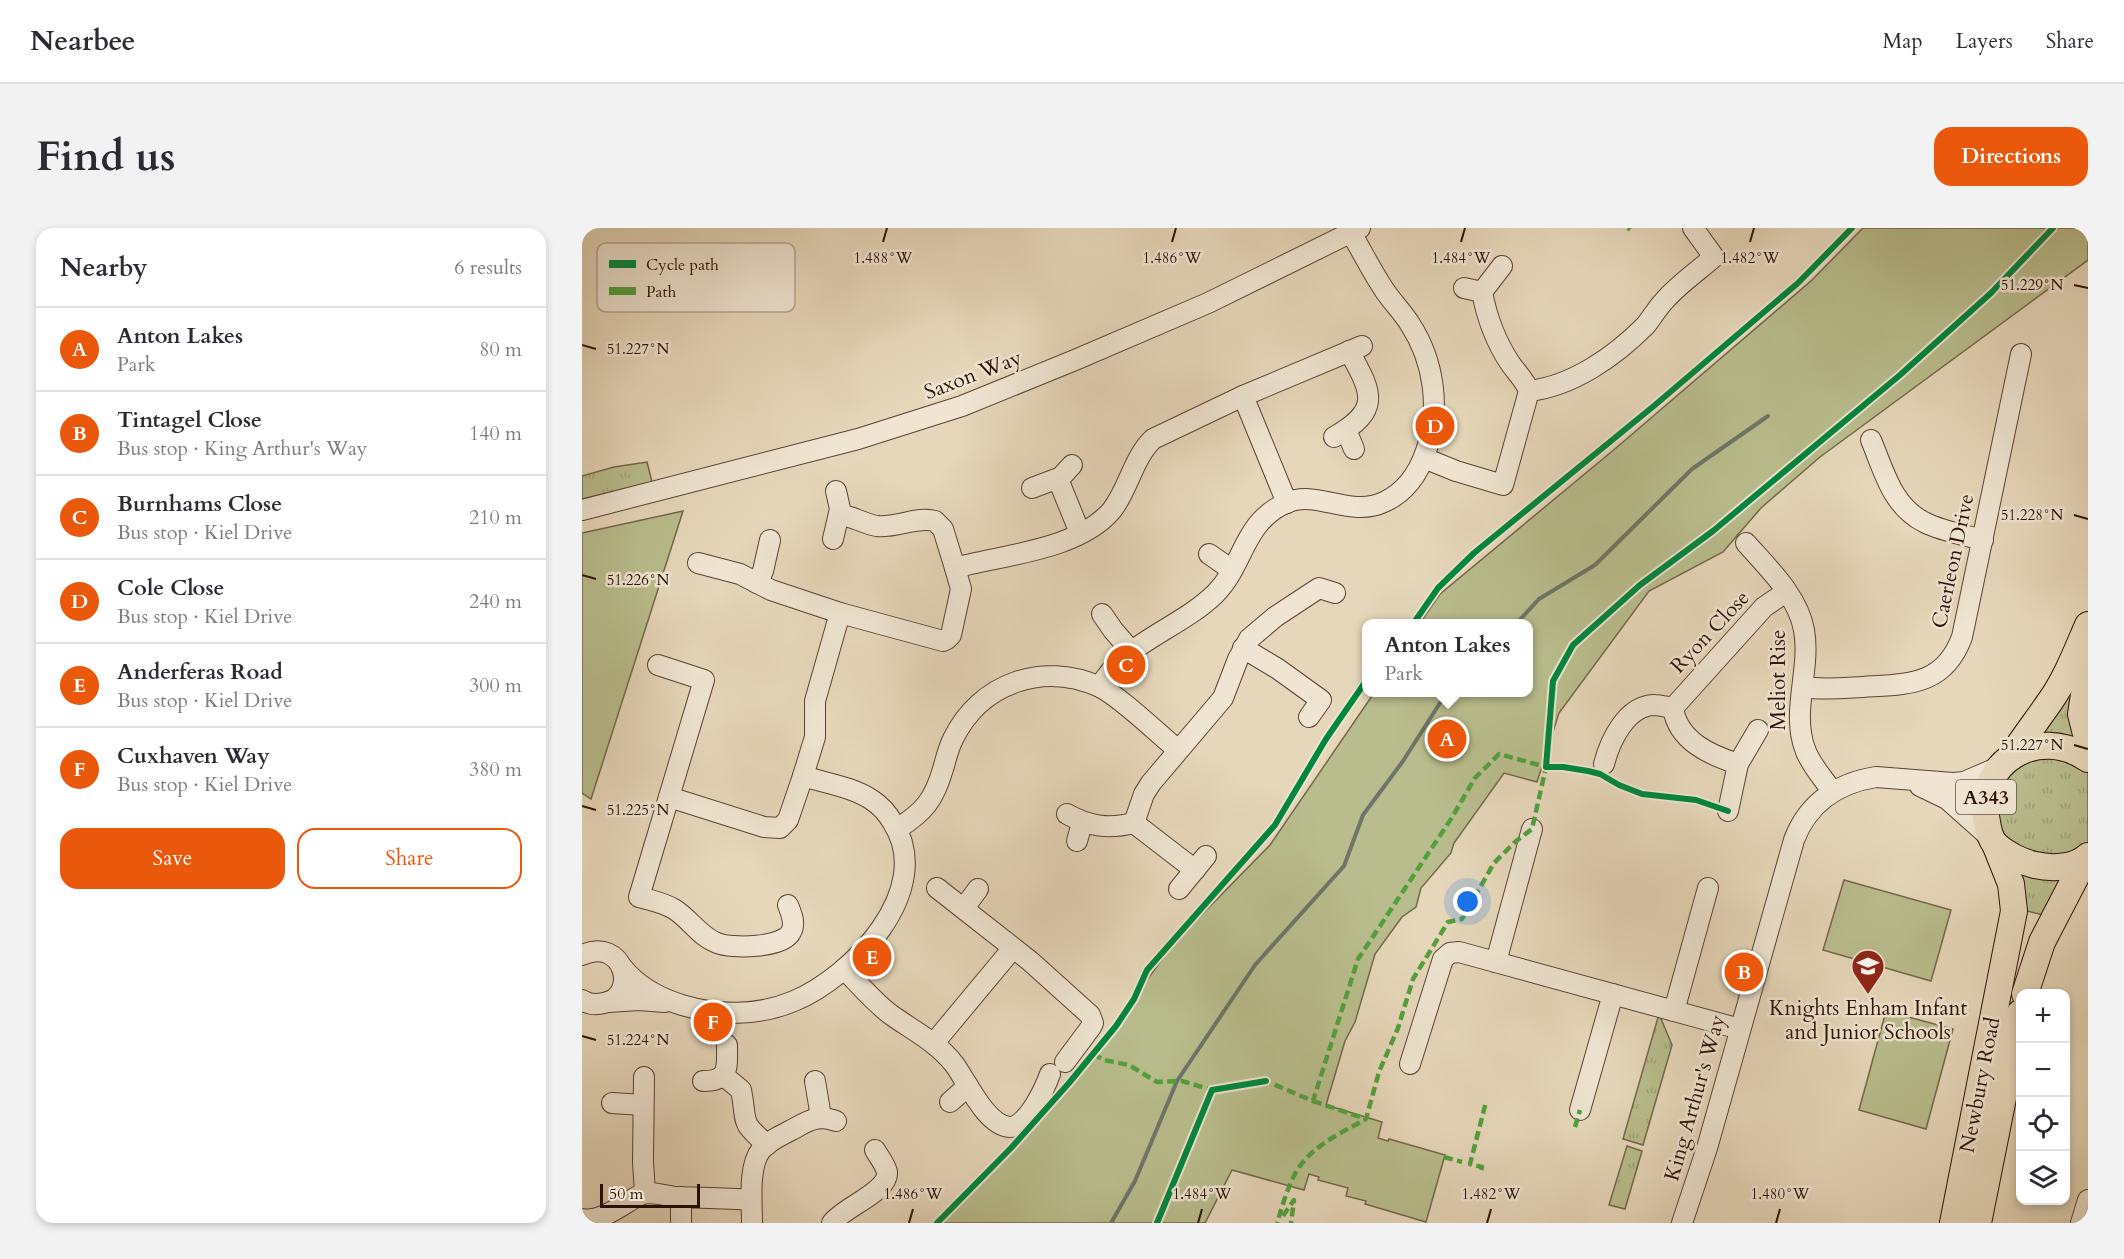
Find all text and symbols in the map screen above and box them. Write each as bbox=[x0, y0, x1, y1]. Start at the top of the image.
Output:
text: Nearbee bbox=[30, 22, 135, 60]
text: Map bbox=[1883, 27, 1923, 56]
text: Layers bbox=[1956, 27, 2013, 56]
text: Share bbox=[2046, 27, 2094, 56]
button: Directions bbox=[1934, 127, 2088, 186]
text: Find us bbox=[36, 128, 176, 185]
legend bbox=[597, 243, 795, 312]
text: 1.488°W bbox=[854, 248, 913, 268]
text: 1.486°W bbox=[1143, 248, 1202, 268]
text: 1.484°W bbox=[1432, 248, 1491, 268]
text: 1.482°W bbox=[1721, 248, 1780, 268]
text: Nearby bbox=[60, 250, 148, 285]
text: 6 results bbox=[454, 254, 522, 281]
text: Cycle path bbox=[646, 254, 719, 276]
text: 51.229°N bbox=[2001, 275, 2064, 295]
text: Path bbox=[646, 281, 676, 303]
text: Anton Lakes bbox=[117, 321, 243, 351]
text: A bbox=[72, 336, 87, 363]
text: 80 m bbox=[479, 336, 522, 363]
text: 51.227°N bbox=[607, 339, 670, 359]
street label: Saxon Way bbox=[920, 343, 1026, 407]
text: Park bbox=[117, 351, 155, 378]
pin: D bbox=[1416, 404, 1454, 448]
text: Tintagel Close bbox=[117, 405, 262, 435]
text: B bbox=[72, 420, 87, 447]
text: 140 m bbox=[469, 420, 522, 447]
text: Bus stop · King Arthur's Way bbox=[117, 435, 367, 462]
text: Burnhams Close bbox=[117, 489, 282, 519]
street label: Caerleon Drive bbox=[1925, 491, 1981, 631]
text: C bbox=[72, 504, 87, 531]
text: 210 m bbox=[469, 504, 522, 531]
text: 51.228°N bbox=[2001, 505, 2064, 525]
text: Bus stop · Kiel Drive bbox=[117, 519, 292, 546]
text: 51.226°N bbox=[607, 570, 670, 590]
text: Cole Close bbox=[117, 573, 225, 603]
street label: Ryon Close bbox=[1664, 584, 1756, 680]
text: D bbox=[71, 588, 88, 615]
text: 240 m bbox=[469, 588, 522, 615]
text: Bus stop · Kiel Drive bbox=[117, 603, 292, 630]
popup bbox=[1362, 619, 1533, 697]
street label: Meliot Rise bbox=[1764, 629, 1793, 731]
text: Anton Lakes bbox=[1384, 630, 1511, 660]
pin: C bbox=[1106, 642, 1146, 688]
text: Anderferas Road bbox=[117, 657, 283, 687]
text: Park bbox=[1384, 660, 1423, 687]
text: E bbox=[73, 672, 86, 699]
text: 300 m bbox=[469, 672, 522, 699]
text: Bus stop · Kiel Drive bbox=[117, 687, 292, 714]
pin: A bbox=[1428, 716, 1466, 762]
text: 51.227°N bbox=[2001, 735, 2064, 755]
text: Cuxhaven Way bbox=[117, 741, 270, 771]
text: F bbox=[74, 756, 85, 783]
text: 380 m bbox=[469, 756, 522, 783]
text: Bus stop · Kiel Drive bbox=[117, 771, 292, 798]
road number: A343 bbox=[1956, 780, 2016, 814]
text: 51.225°N bbox=[607, 800, 670, 820]
button: Save bbox=[60, 828, 285, 889]
button: Share bbox=[297, 828, 522, 889]
your location bbox=[1453, 887, 1482, 916]
pin: E bbox=[852, 934, 892, 980]
school or university icon: Knights Enham Infant and Junior Schools bbox=[1850, 948, 1886, 995]
pin: B bbox=[1724, 950, 1764, 994]
map controls bbox=[2016, 989, 2070, 1205]
button: + bbox=[2016, 989, 2070, 1043]
place label: Knights Enham Infant and Junior Schools bbox=[1769, 994, 1967, 1047]
pin: F bbox=[694, 1000, 732, 1044]
street label: King Arthur's Way bbox=[1657, 1012, 1733, 1184]
street label: Newbury Road bbox=[1953, 1015, 2007, 1155]
text: 51.224°N bbox=[607, 1030, 670, 1050]
button: − bbox=[2016, 1043, 2070, 1097]
button: locate bbox=[2016, 1097, 2070, 1151]
button: layers bbox=[2016, 1151, 2070, 1205]
scale bar bbox=[600, 1181, 700, 1208]
text: 50 m bbox=[609, 1183, 643, 1205]
text: 1.486°W bbox=[884, 1184, 943, 1204]
text: 1.484°W bbox=[1173, 1184, 1232, 1204]
text: 1.482°W bbox=[1462, 1184, 1521, 1204]
text: 1.480°W bbox=[1751, 1184, 1810, 1204]

